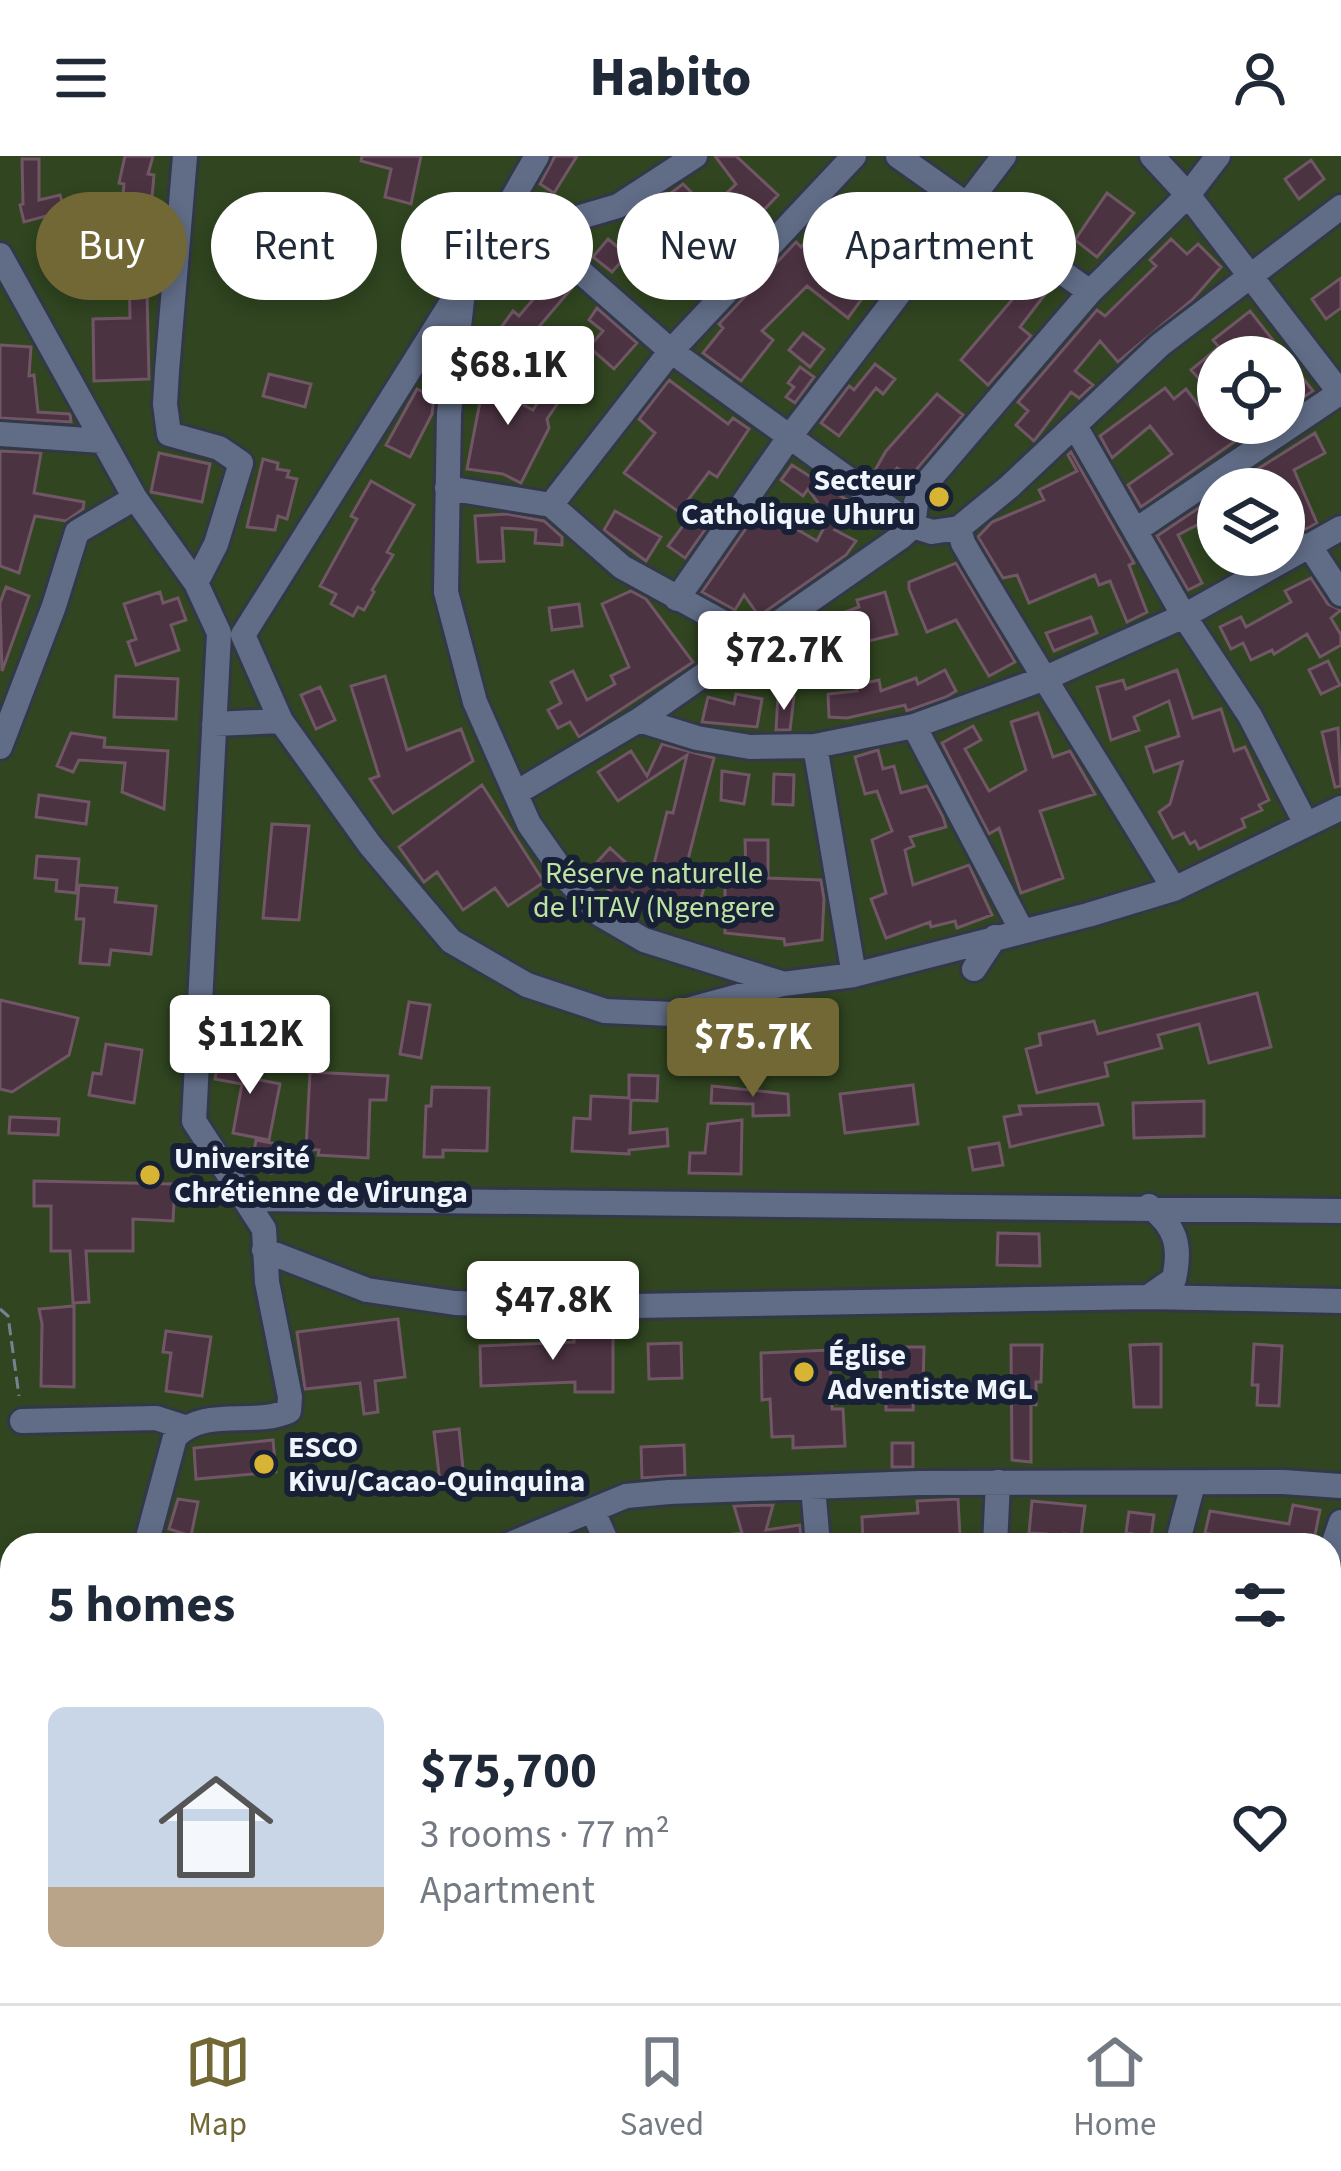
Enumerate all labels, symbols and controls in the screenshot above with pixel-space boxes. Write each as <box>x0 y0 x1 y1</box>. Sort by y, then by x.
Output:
text: Habito <box>590 40 751 117</box>
icon: menu <box>48 45 114 111</box>
icon: person <box>1227 45 1293 111</box>
chip: Buy <box>36 192 187 300</box>
chip: Rent <box>211 192 377 300</box>
chip: Filters <box>401 192 593 300</box>
chip: New <box>617 192 779 300</box>
chip: Apartment <box>803 192 1076 300</box>
pin: $68.1K <box>410 326 606 428</box>
map controls <box>1197 336 1305 576</box>
button: locate <box>1197 336 1305 444</box>
text: $68.1K <box>449 337 567 393</box>
place label: Secteur Catholique Uhuru <box>681 459 915 536</box>
button: layers <box>1197 468 1305 576</box>
marker: Secteur Catholique Uhuru <box>926 484 952 510</box>
pin: $72.7K <box>686 611 882 713</box>
text: $72.7K <box>725 622 843 678</box>
park label: Réserve naturelle de l'ITAV (Ngengere <box>533 852 775 929</box>
pin: $112K <box>166 995 334 1097</box>
pin: $75.7K <box>655 998 851 1100</box>
text: $112K <box>197 1006 303 1062</box>
text: $75.7K <box>694 1009 812 1065</box>
place label: Université Chrétienne de Virunga <box>174 1137 468 1214</box>
marker: Université Chrétienne de Virunga <box>137 1162 163 1188</box>
pin: $47.8K <box>455 1261 651 1363</box>
text: $47.8K <box>494 1272 612 1328</box>
place label: Église Adventiste MGL <box>827 1334 1033 1411</box>
marker: Église Adventiste MGL <box>791 1359 817 1385</box>
place label: ESCO Kivu/Cacao-Quinquina <box>288 1426 585 1503</box>
marker: ESCO Kivu/Cacao-Quinquina <box>251 1451 277 1477</box>
text: 5 homes <box>48 1569 235 1641</box>
icon: filters <box>1227 1572 1293 1638</box>
text: $75,700 <box>420 1735 597 1807</box>
icon: home <box>144 1755 288 1899</box>
icon: heart <box>1227 1794 1293 1860</box>
text: 3 rooms · 77 m² <box>420 1807 670 1863</box>
text: Apartment <box>420 1863 595 1919</box>
tab: Map <box>185 2029 251 2148</box>
tab: Saved <box>620 2029 704 2148</box>
tab: Home <box>1073 2029 1156 2148</box>

